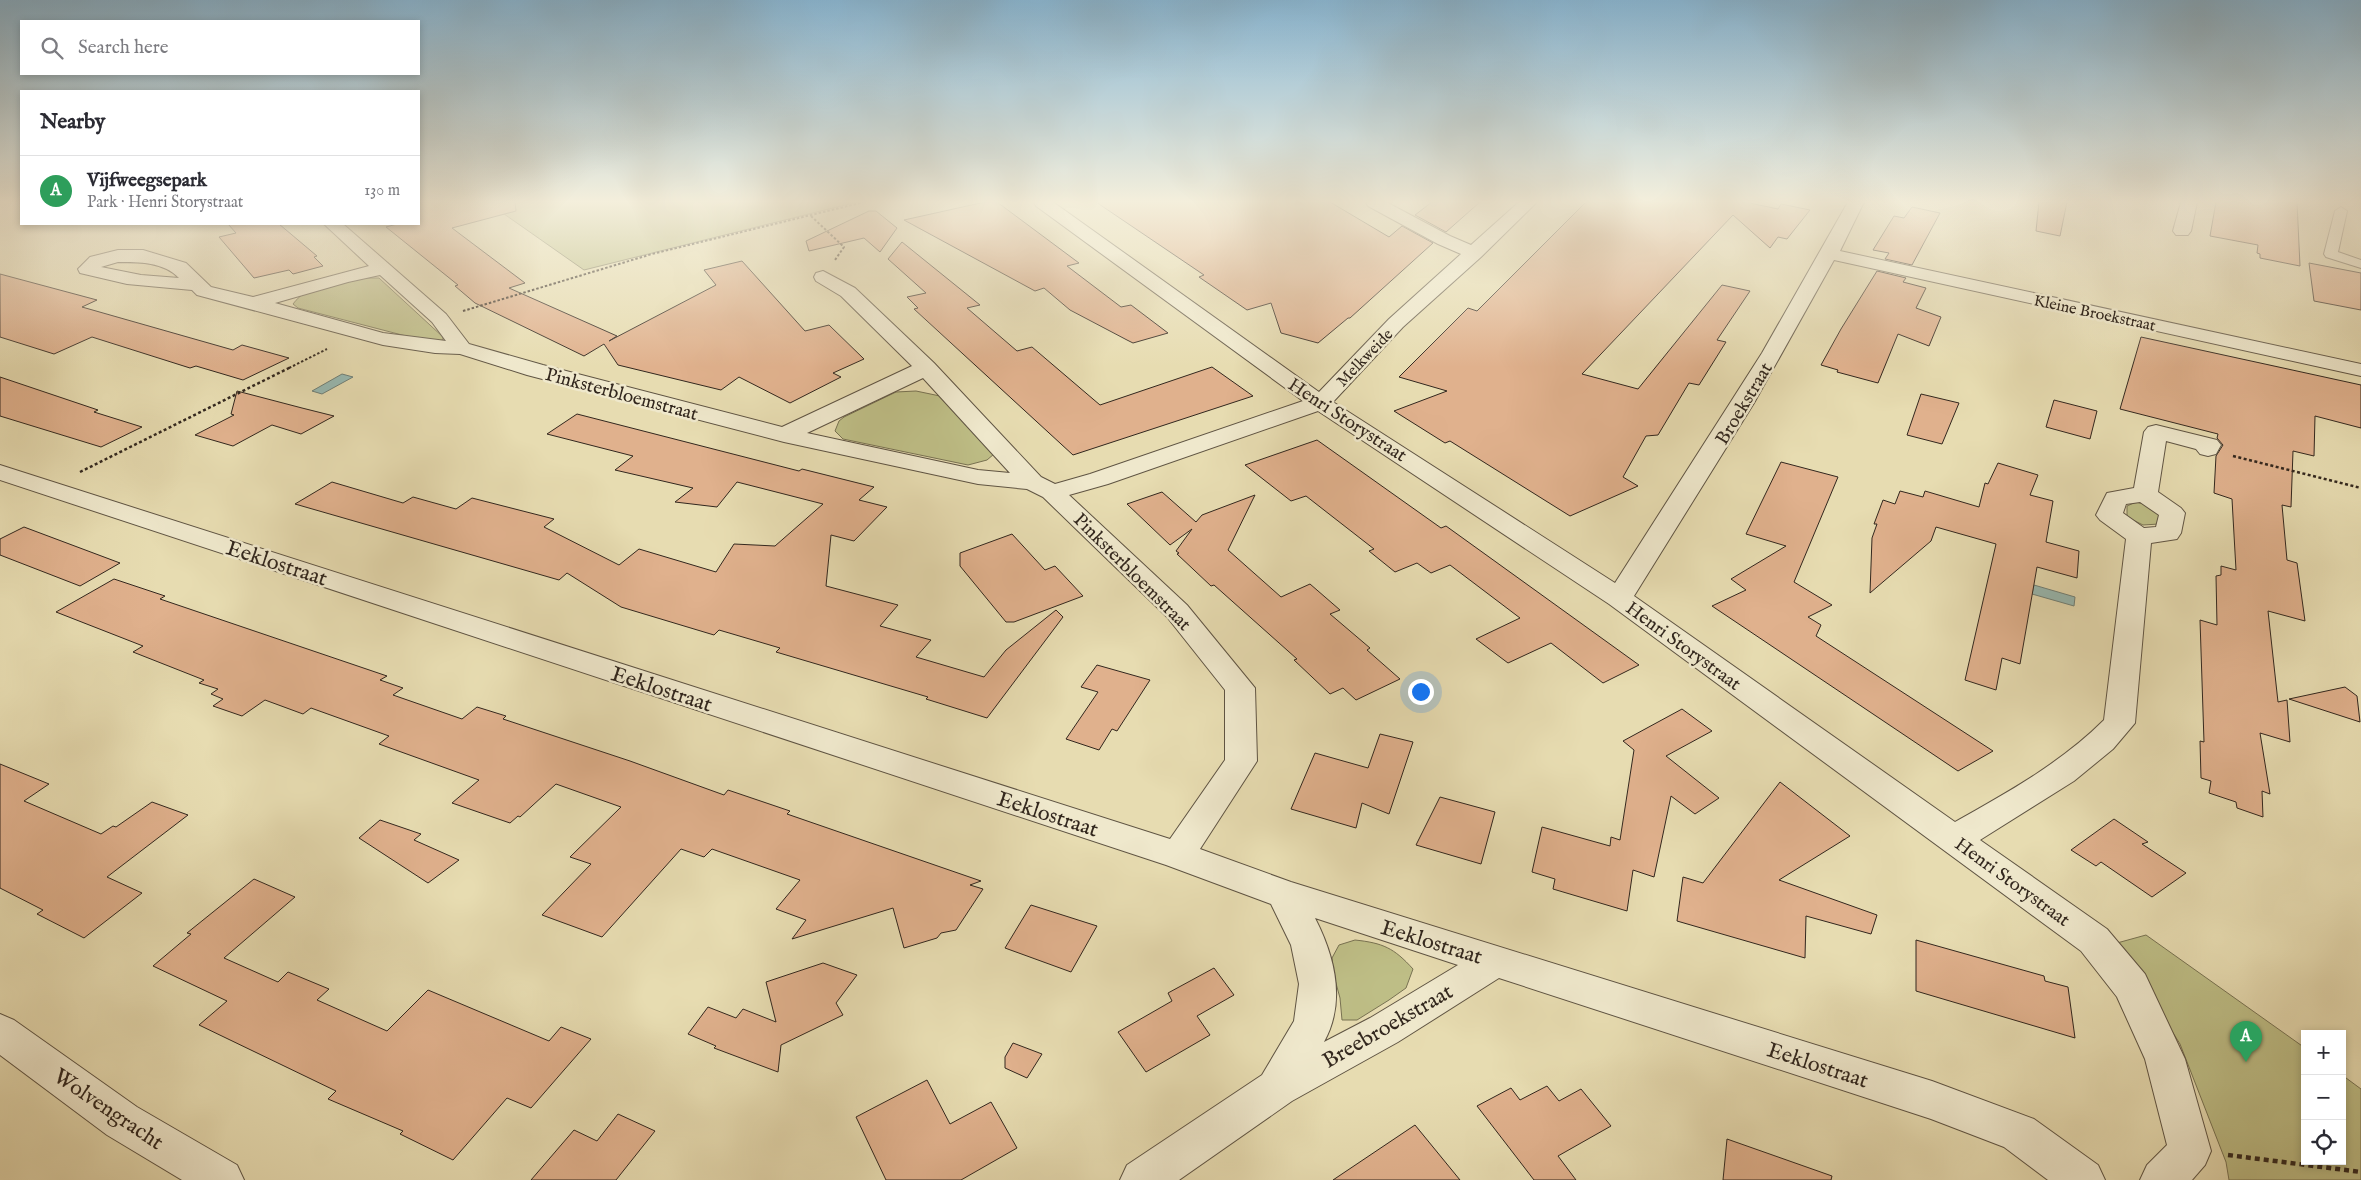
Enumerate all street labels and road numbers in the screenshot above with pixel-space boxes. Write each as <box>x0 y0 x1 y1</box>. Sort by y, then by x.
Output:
street label: Kleine Broekstraat <box>2032 291 2158 337</box>
street label: Melkweide <box>1333 325 1398 392</box>
street label: Broekstraat <box>1711 358 1779 450</box>
street label: Pinksterbloemstraat <box>542 363 701 427</box>
street label: Henri Storystraat <box>1283 373 1411 468</box>
street label: Pinksterbloemstraat <box>1068 508 1196 637</box>
street label: Eeklostraat <box>222 534 331 594</box>
street label: Henri Storystraat <box>1620 597 1746 697</box>
street label: Eeklostraat <box>607 660 716 720</box>
street label: Eeklostraat <box>993 785 1102 845</box>
street label: Henri Storystraat <box>1949 833 2075 933</box>
street label: Eeklostraat <box>1377 914 1486 972</box>
street label: Breebroekstraat <box>1318 978 1459 1075</box>
street label: Eeklostraat <box>1763 1036 1872 1096</box>
street label: Wolvengracht <box>47 1063 169 1157</box>

